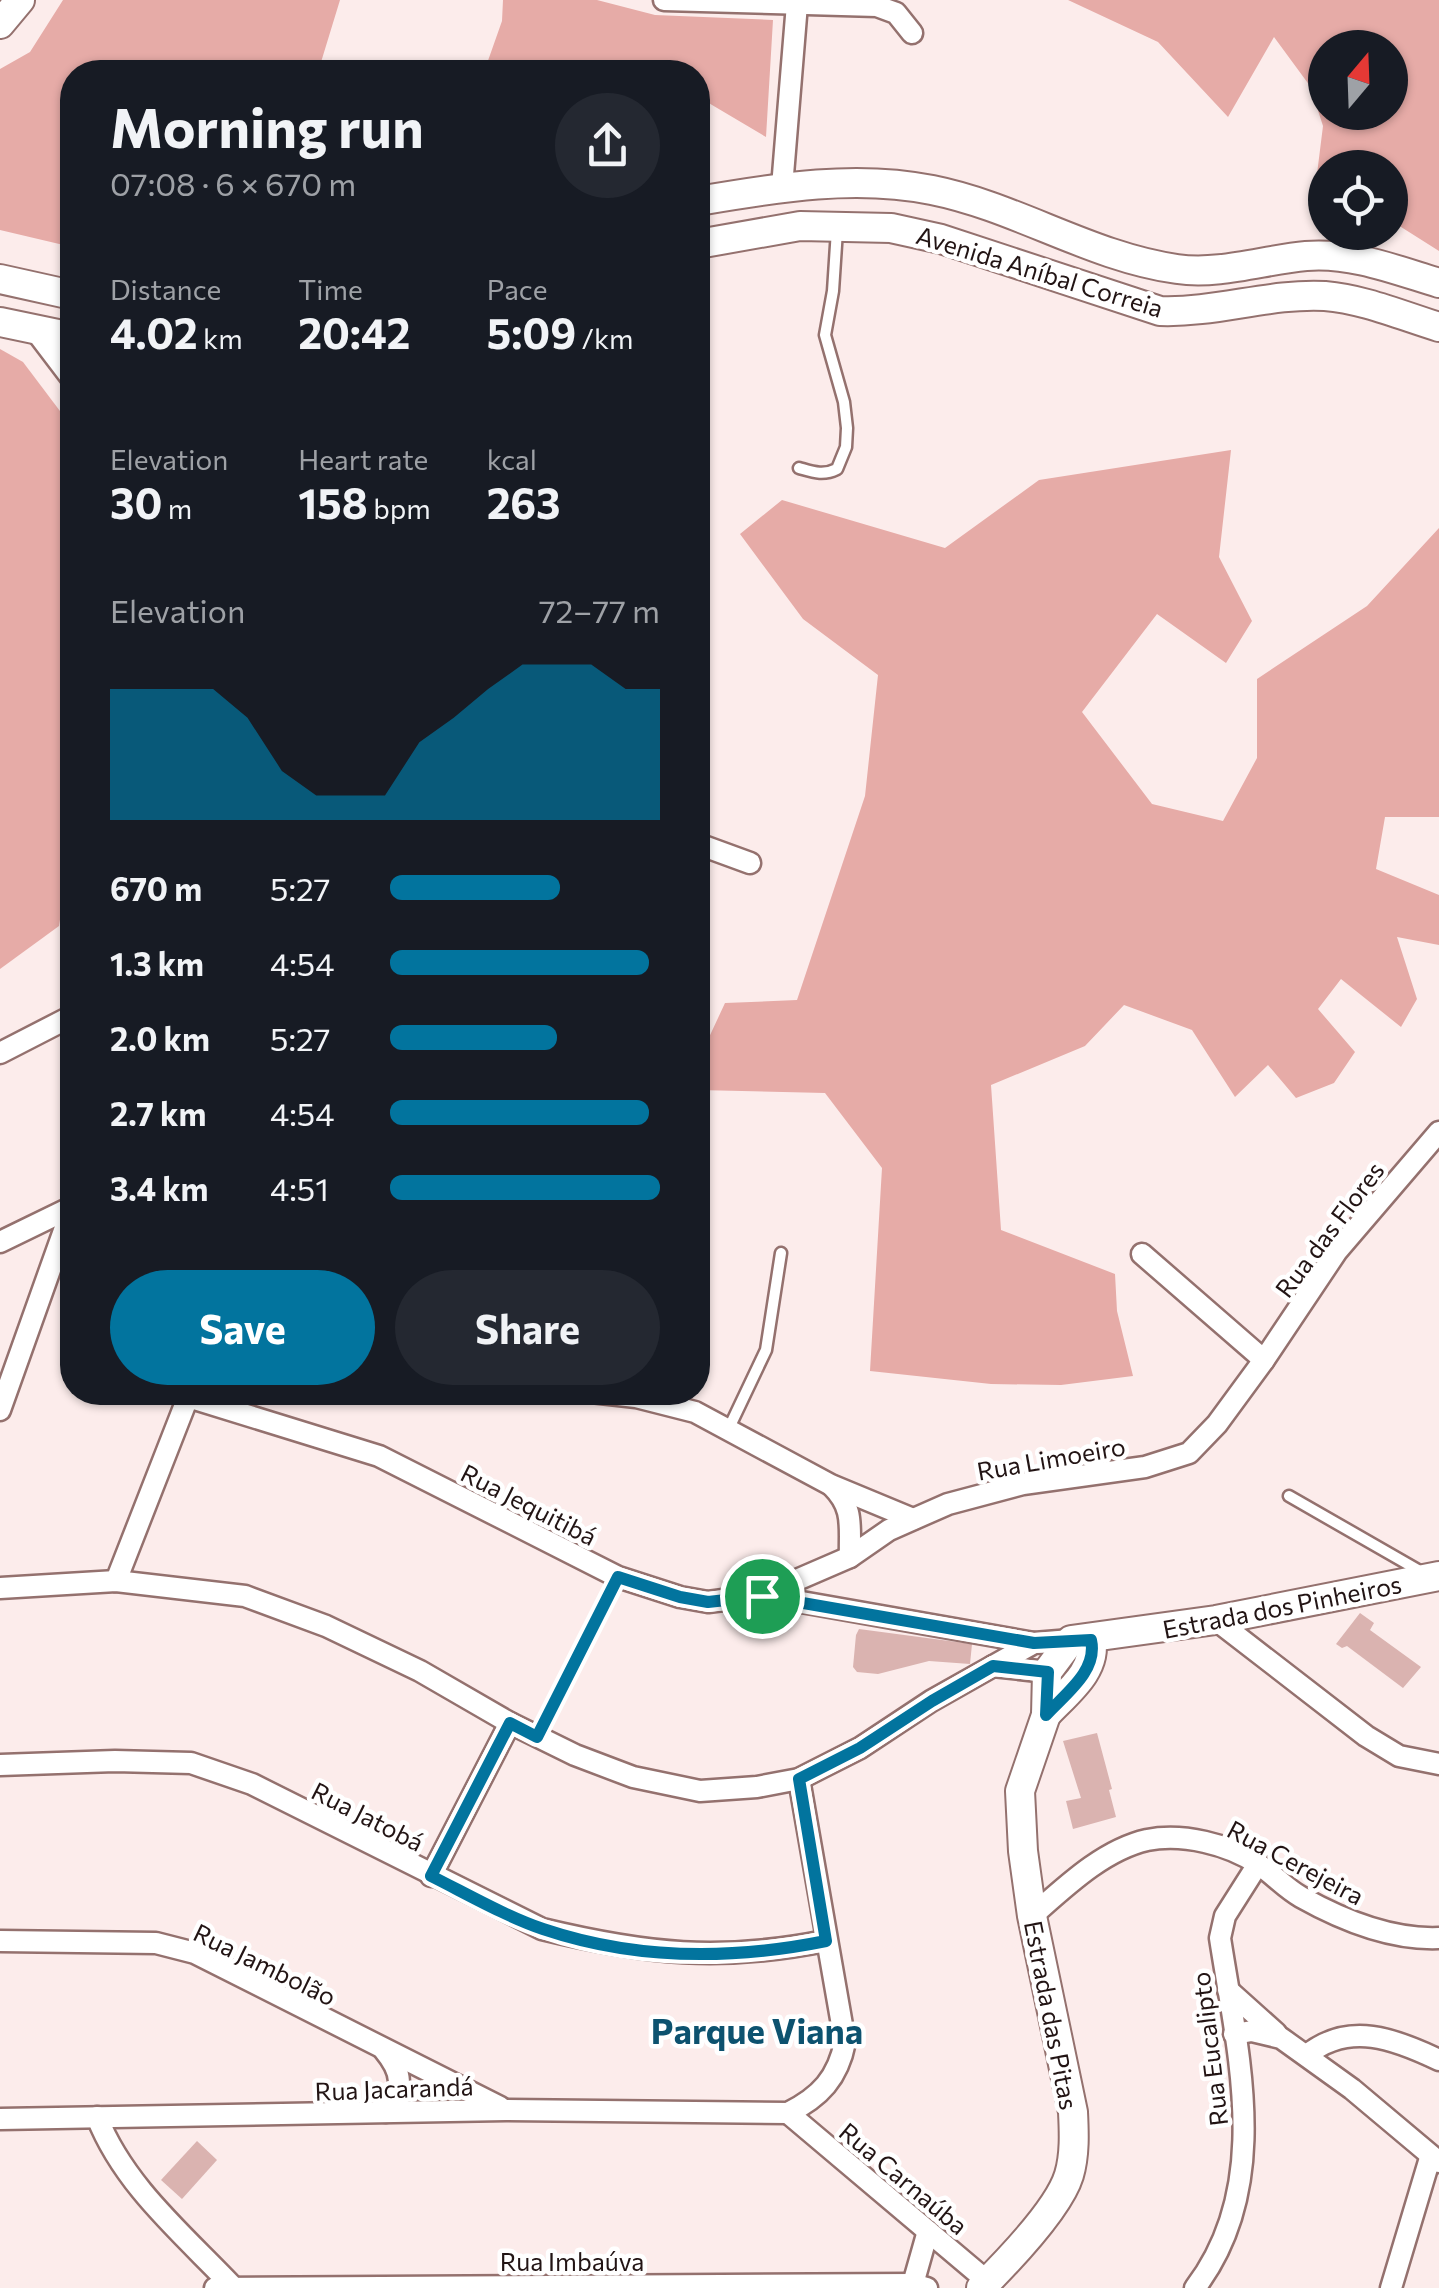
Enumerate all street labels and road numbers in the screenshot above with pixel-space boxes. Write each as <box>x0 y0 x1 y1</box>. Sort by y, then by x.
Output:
street label: Avenida Aníbal Correia <box>913 219 1167 323</box>
street label: Rua das Flores <box>1268 1155 1390 1303</box>
street label: Rua Limoeiro <box>975 1430 1127 1486</box>
street label: Rua Jequitibá <box>456 1457 602 1551</box>
street label: Estrada dos Pinheiros <box>1160 1568 1404 1644</box>
street label: Rua Jatobá <box>307 1775 429 1857</box>
street label: Rua Cerejeira <box>1223 1813 1369 1911</box>
street label: Rua Jambolão <box>189 1917 341 2011</box>
street label: Estrada das Pitas <box>1019 1918 1085 2112</box>
street label: Rua Eucalipto <box>1185 1970 1233 2128</box>
street label: Rua Jacarandá <box>314 2070 474 2106</box>
street label: Rua Carnaúba <box>834 2116 974 2240</box>
street label: Rua Imbaúva <box>500 2246 644 2276</box>

